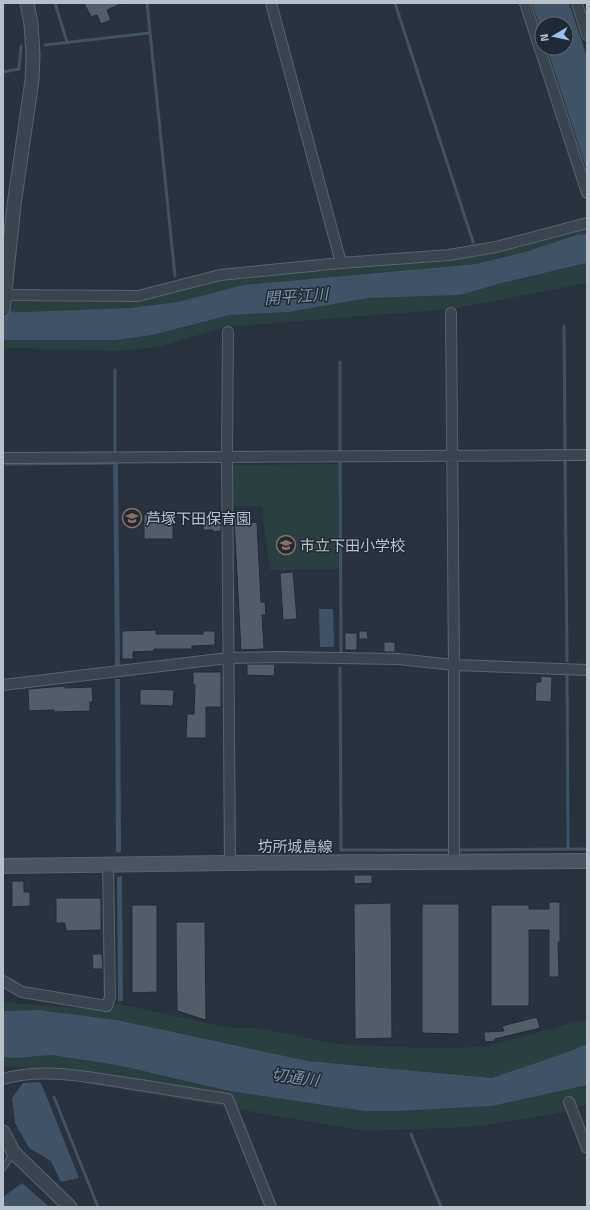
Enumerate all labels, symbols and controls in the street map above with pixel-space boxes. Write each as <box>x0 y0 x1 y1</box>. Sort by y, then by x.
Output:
north arrow <box>534 16 574 56</box>
text: N <box>536 33 553 43</box>
water label: 開平江川 <box>263 282 331 310</box>
school or university icon: 芦塚下田保育園 <box>121 507 143 529</box>
place label: 芦塚下田保育園 <box>146 507 251 530</box>
school or university icon: 市立下田小学校 <box>275 534 297 556</box>
place label: 市立下田小学校 <box>300 534 405 557</box>
street label: 坊所城島線 <box>257 835 333 858</box>
water label: 切通川 <box>270 1062 322 1093</box>

